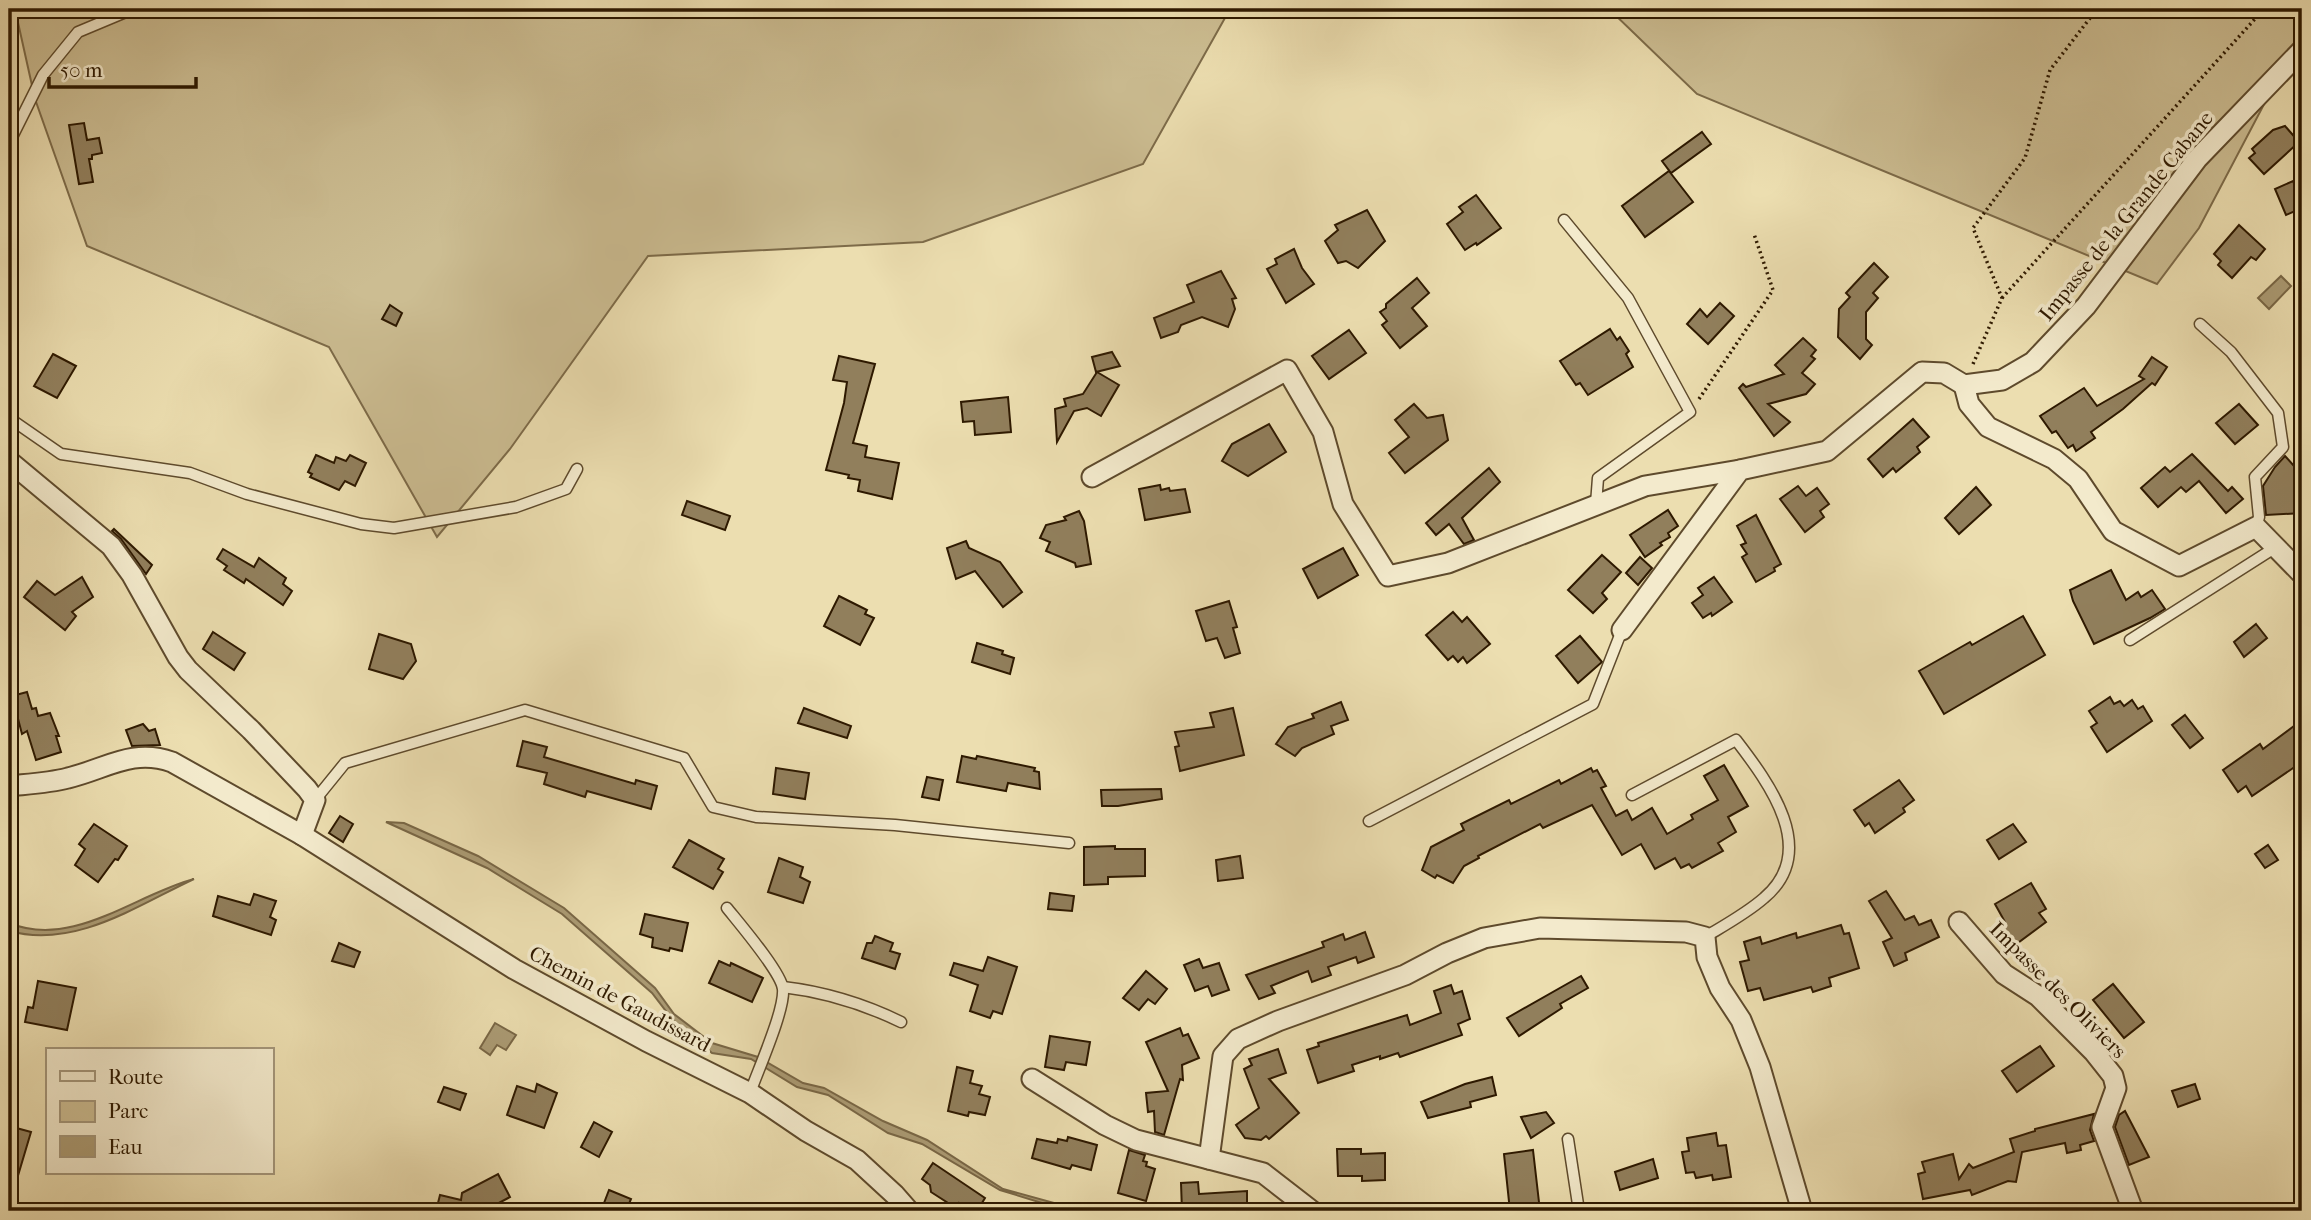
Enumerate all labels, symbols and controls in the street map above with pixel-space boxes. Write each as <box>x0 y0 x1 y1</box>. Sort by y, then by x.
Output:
scale bar <box>49 46 196 90</box>
text: 50 m <box>60 58 103 82</box>
street label: Impasse de la Grande Cabane <box>2034 106 2218 326</box>
street label: Impasse des Oliviers <box>1985 917 2131 1063</box>
street label: Chemin de Gaudissard <box>525 941 715 1057</box>
legend <box>46 1048 273 1174</box>
text: Route <box>108 1065 163 1089</box>
text: Parc <box>108 1099 148 1123</box>
text: Eau <box>108 1135 142 1159</box>

